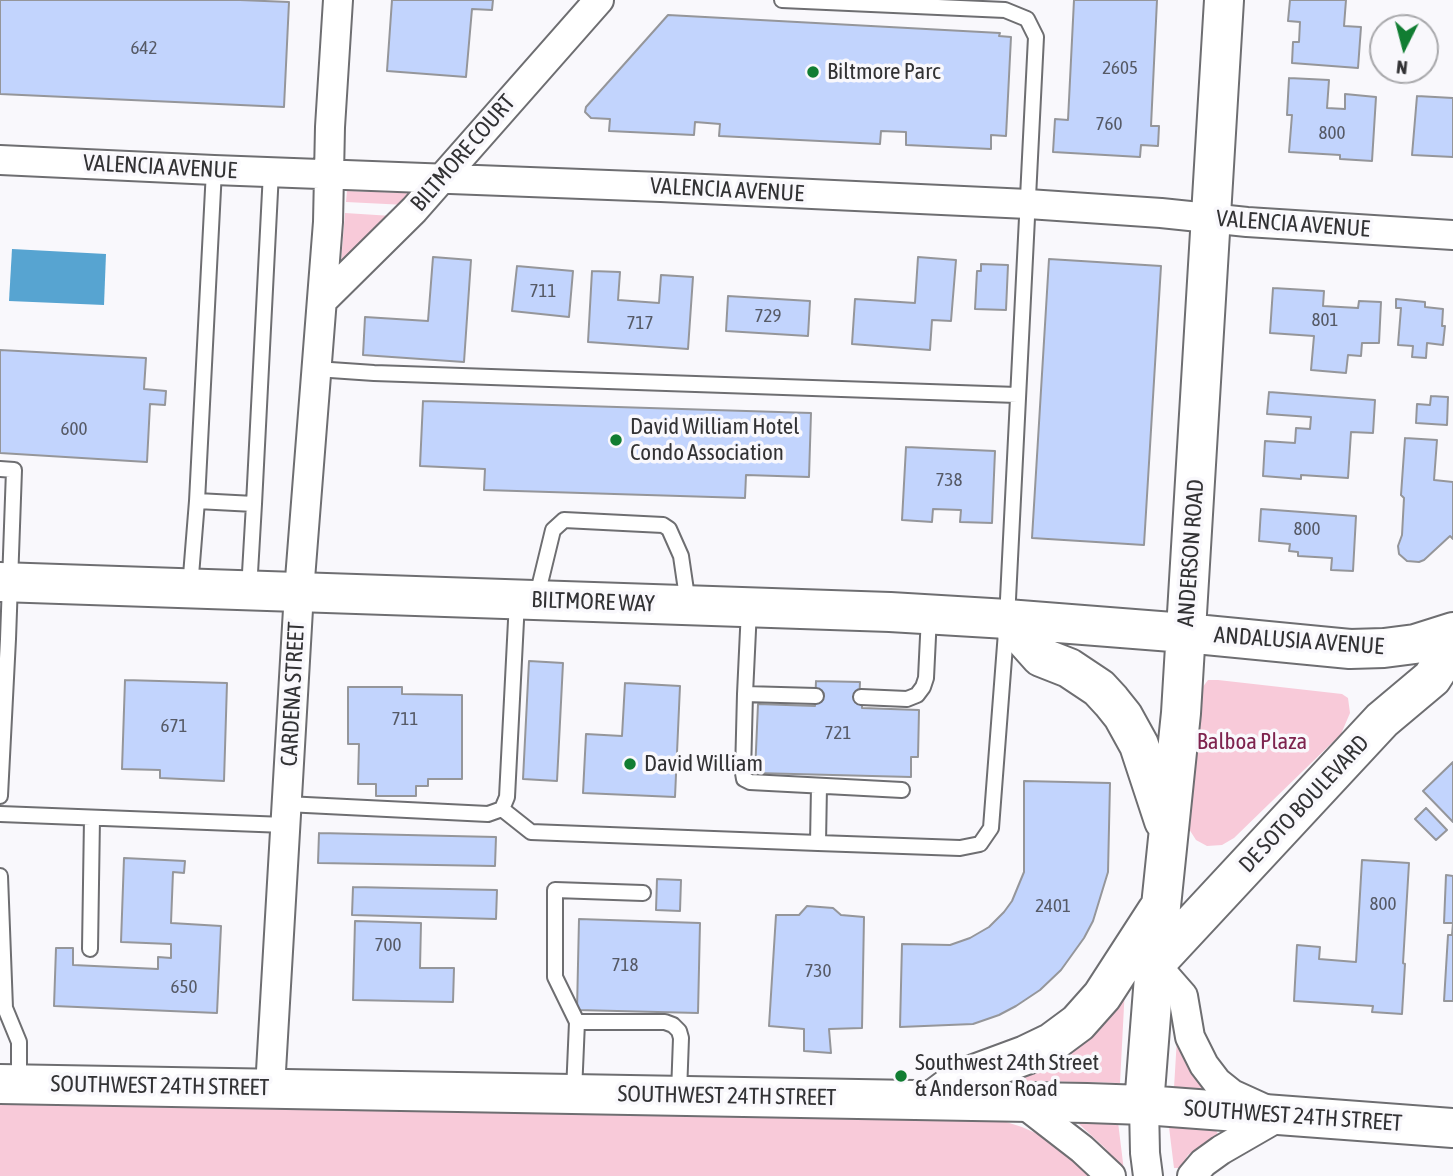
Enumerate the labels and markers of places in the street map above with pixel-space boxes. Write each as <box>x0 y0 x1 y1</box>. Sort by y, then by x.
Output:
place label: Biltmore Parc <box>827 58 940 86</box>
marker: Biltmore Parc <box>805 64 821 80</box>
place label: David William Hotel Condo Association <box>630 413 799 467</box>
marker: David William Hotel Condo Association <box>608 432 624 448</box>
place label: David William <box>644 750 763 778</box>
marker: David William <box>622 756 638 772</box>
place label: Southwest 24th Street & Anderson Road <box>915 1049 1099 1103</box>
marker: Southwest 24th Street & Anderson Road <box>893 1068 909 1084</box>

